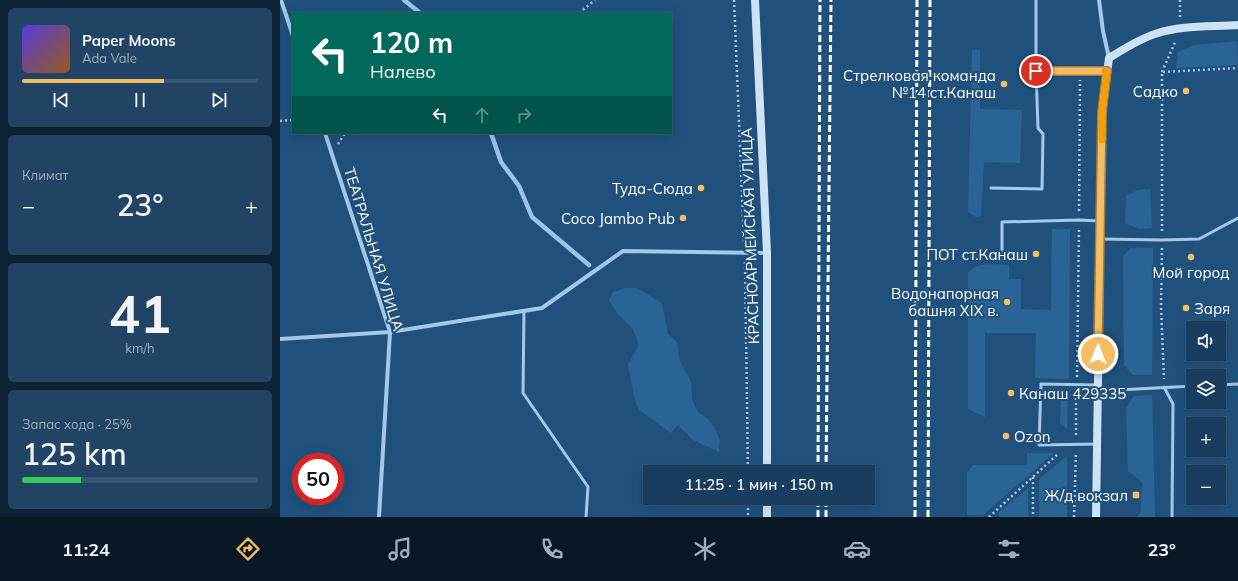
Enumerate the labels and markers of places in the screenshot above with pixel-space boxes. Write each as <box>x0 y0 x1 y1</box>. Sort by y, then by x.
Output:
pin <box>1019 54 1053 88</box>
place label: Стрелковая команда №14 ст.Канаш <box>843 66 996 102</box>
marker: Стрелковая команда №14 ст.Канаш <box>999 79 1009 89</box>
place label: Садко <box>1133 82 1178 101</box>
marker: Садко <box>1181 86 1191 96</box>
place label: Туда-Сюда <box>612 179 693 198</box>
marker: Туда-Сюда <box>696 183 706 193</box>
place label: Coco Jambo Pub <box>561 209 675 228</box>
marker: Coco Jambo Pub <box>678 213 688 223</box>
place label: ПОТ ст.Канаш <box>926 245 1028 264</box>
marker: ПОТ ст.Канаш <box>1031 249 1041 259</box>
marker: Мой город <box>1186 252 1196 262</box>
place label: Мой город <box>1153 263 1229 282</box>
place label: Водонапорная башня XIX в. <box>891 284 999 320</box>
marker: Водонапорная башня XIX в. <box>1002 297 1012 307</box>
place label: Заря <box>1194 299 1230 318</box>
marker: Заря <box>1181 303 1191 313</box>
place label: Канаш 429335 <box>1019 384 1126 403</box>
marker: Канаш 429335 <box>1006 388 1016 398</box>
place label: Ozon <box>1014 427 1051 446</box>
marker: Ozon <box>1001 431 1011 441</box>
place label: Ж/д вокзал <box>1044 486 1128 505</box>
marker: Ж/д вокзал <box>1131 490 1141 500</box>

